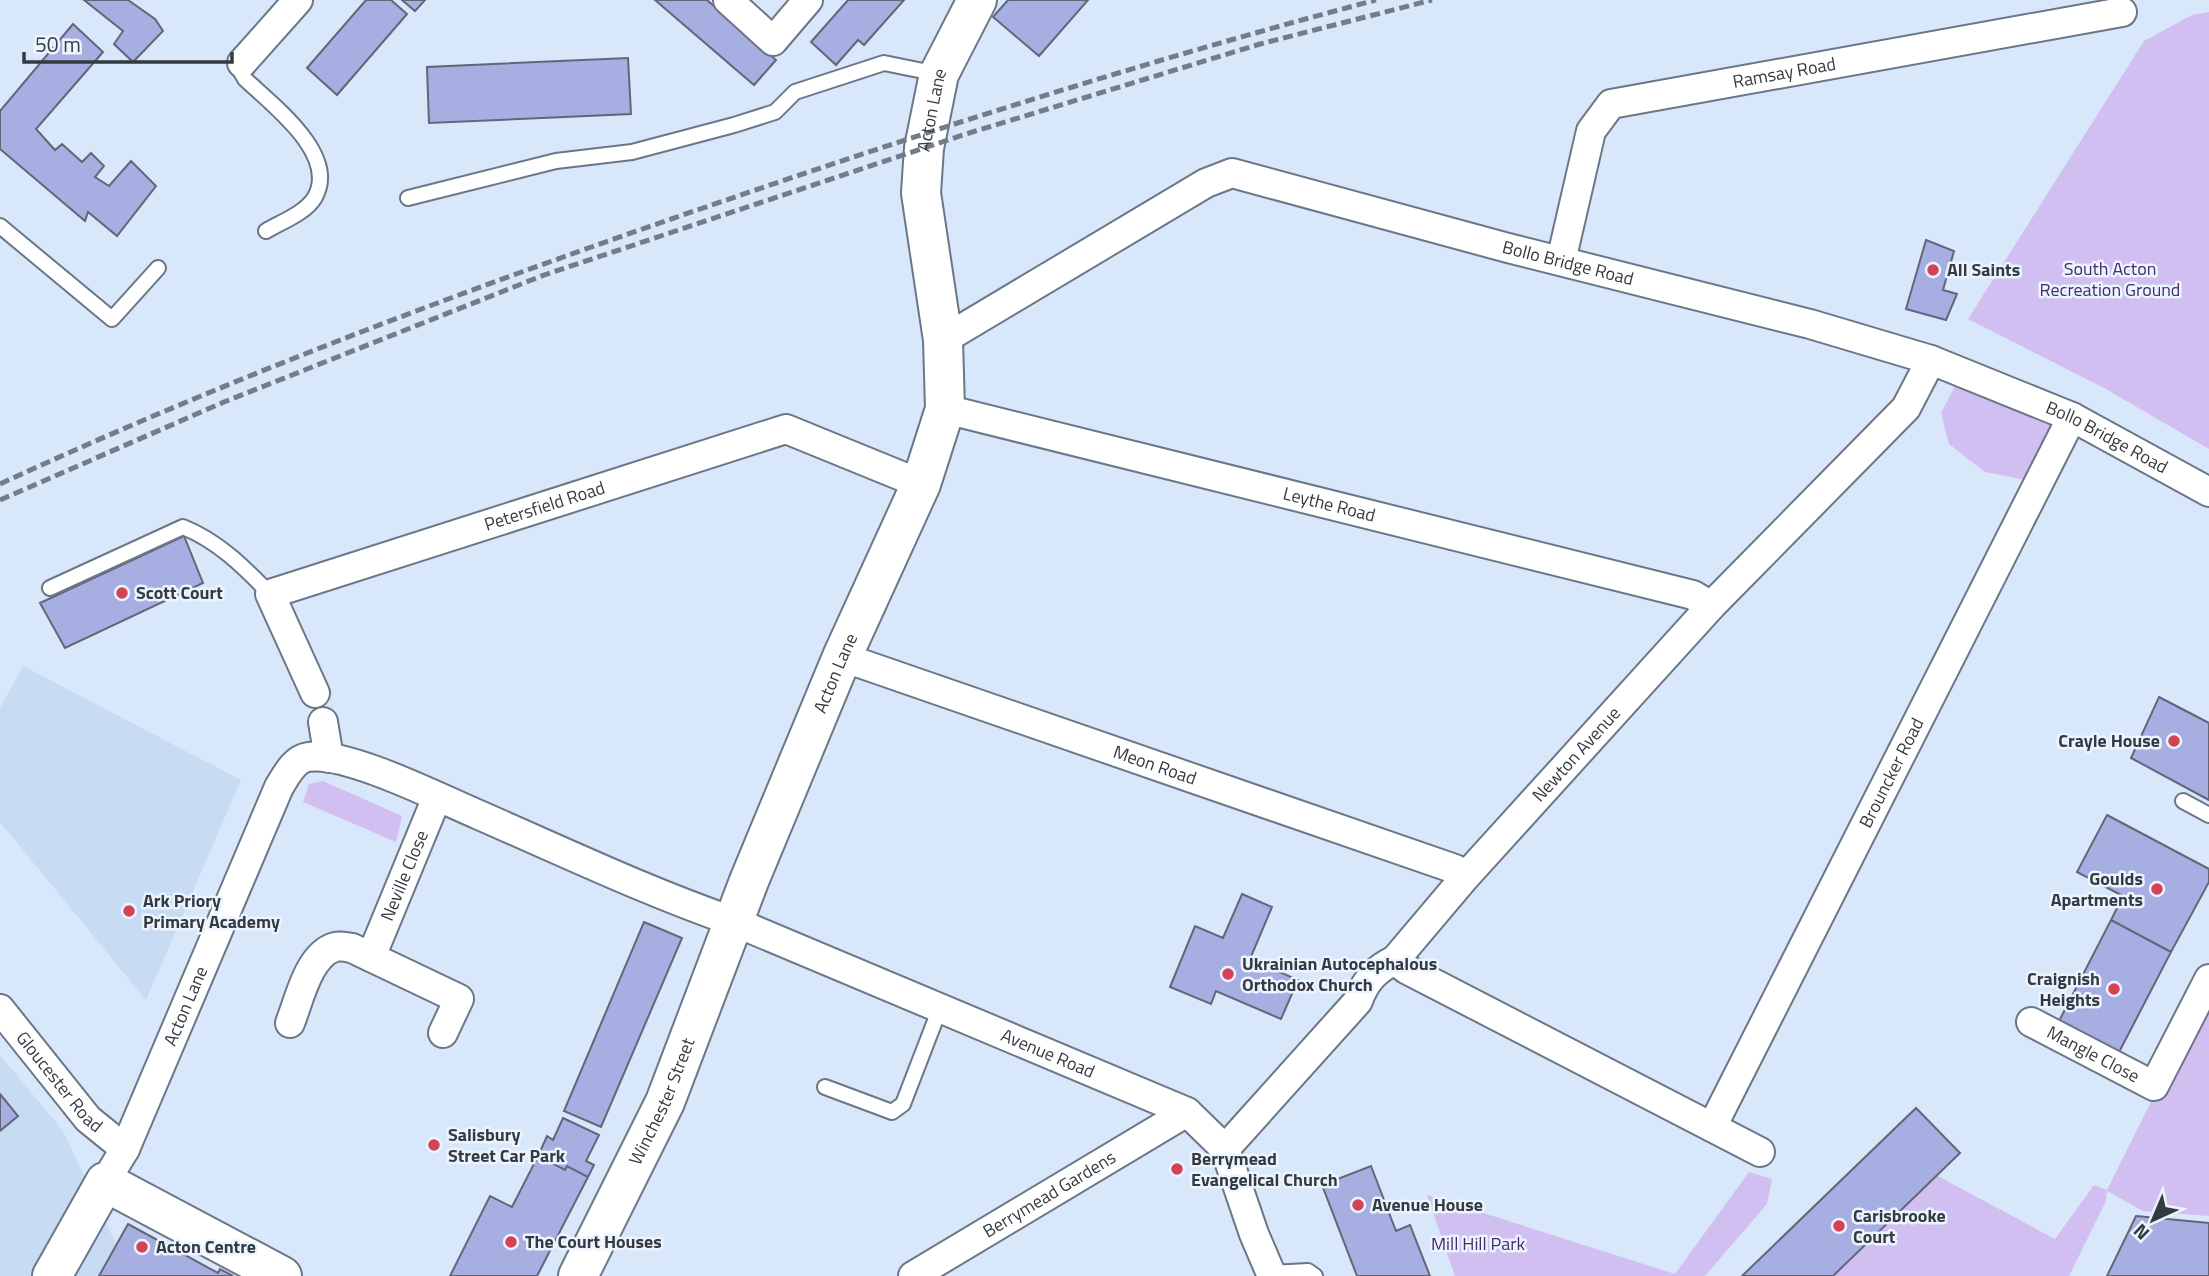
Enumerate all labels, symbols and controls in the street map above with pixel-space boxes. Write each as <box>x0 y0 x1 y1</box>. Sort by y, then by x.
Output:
scale bar <box>24 21 233 65</box>
text: 50 m <box>35 28 81 60</box>
street label: Ramsay Road <box>1730 50 1838 95</box>
street label: Acton Lane <box>910 63 953 154</box>
street label: Bollo Bridge Road <box>1500 233 1637 292</box>
park label: South Acton Recreation Ground <box>2040 255 2180 303</box>
place label: All Saints <box>1947 256 2020 283</box>
marker: All Saints <box>1925 262 1941 278</box>
street label: Bollo Bridge Road <box>2042 394 2173 480</box>
street label: Petersfield Road <box>481 474 608 538</box>
street label: Leythe Road <box>1280 480 1378 529</box>
place label: Scott Court <box>136 579 223 606</box>
marker: Scott Court <box>114 585 130 601</box>
street label: Acton Lane <box>806 629 864 717</box>
street label: Newton Avenue <box>1525 700 1626 808</box>
street label: Brouncker Road <box>1852 713 1930 833</box>
place label: Crayle House <box>2058 727 2160 754</box>
marker: Crayle House <box>2166 733 2182 749</box>
street label: Meon Road <box>1110 738 1200 792</box>
street label: Neville Close <box>373 826 435 925</box>
place label: Goulds Apartments <box>2051 865 2143 913</box>
marker: Goulds Apartments <box>2149 881 2165 897</box>
place label: Ark Priory Primary Academy <box>143 887 280 935</box>
marker: Ark Priory Primary Academy <box>121 903 137 919</box>
place label: Ukrainian Autocephalous Orthodox Church <box>1242 950 1437 998</box>
street label: Acton Lane <box>156 962 214 1050</box>
place label: Craignish Heights <box>2027 965 2100 1013</box>
marker: Ukrainian Autocephalous Orthodox Church <box>1220 966 1236 982</box>
marker: Craignish Heights <box>2106 981 2122 997</box>
street label: Mangle Close <box>2042 1019 2144 1089</box>
street label: Avenue Road <box>997 1021 1099 1085</box>
street label: Gloucester Road <box>10 1025 109 1139</box>
street label: Winchester Street <box>622 1033 701 1169</box>
place label: Salisbury Street Car Park <box>448 1121 566 1169</box>
marker: Salisbury Street Car Park <box>426 1137 442 1153</box>
street label: Berrymead Gardens <box>978 1144 1121 1244</box>
place label: Berrymead Evangelical Church <box>1191 1145 1338 1193</box>
marker: Berrymead Evangelical Church <box>1169 1161 1185 1177</box>
north arrow <box>2118 1185 2188 1255</box>
place label: Avenue House <box>1372 1191 1483 1218</box>
marker: Avenue House <box>1350 1197 1366 1213</box>
place label: Carisbrooke Court <box>1853 1202 1946 1250</box>
marker: Carisbrooke Court <box>1831 1218 1847 1234</box>
text: N <box>2126 1218 2156 1248</box>
place label: The Court Houses <box>525 1228 662 1255</box>
park label: Mill Hill Park <box>1431 1230 1525 1257</box>
place label: Acton Centre <box>156 1233 256 1260</box>
marker: The Court Houses <box>503 1234 519 1250</box>
marker: Acton Centre <box>134 1239 150 1255</box>

